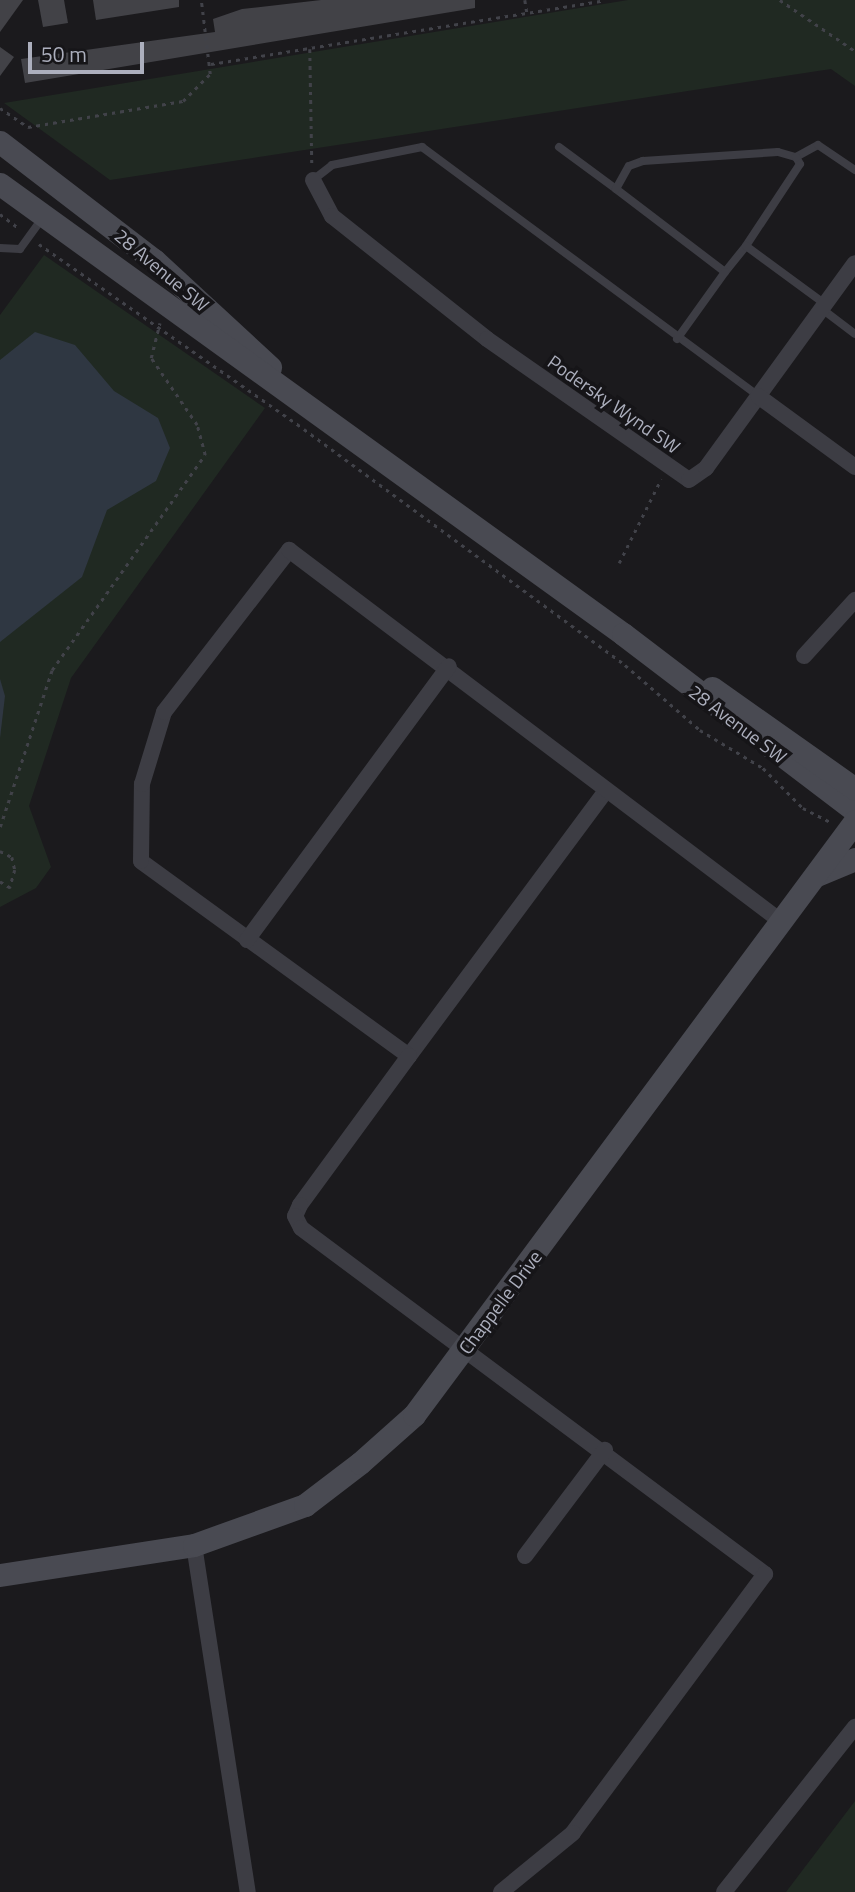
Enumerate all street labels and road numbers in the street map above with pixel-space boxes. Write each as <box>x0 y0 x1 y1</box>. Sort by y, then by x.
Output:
street label: 28 Avenue SW <box>110 224 214 316</box>
street label: Podersky Wynd SW <box>543 350 685 458</box>
street label: 28 Avenue SW <box>685 680 791 768</box>
street label: Chappelle Drive <box>454 1246 546 1358</box>

